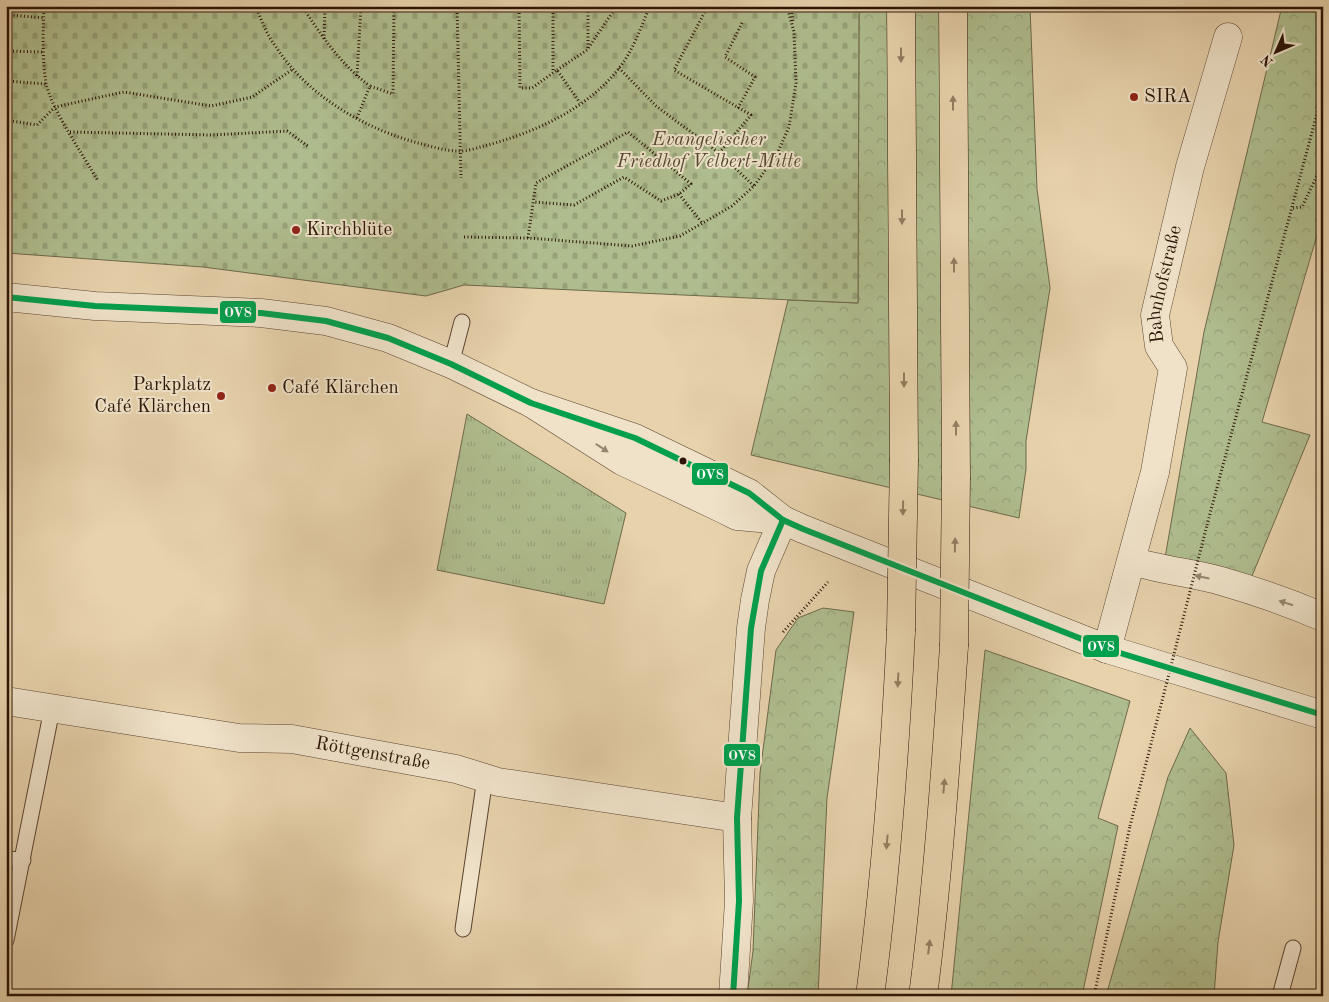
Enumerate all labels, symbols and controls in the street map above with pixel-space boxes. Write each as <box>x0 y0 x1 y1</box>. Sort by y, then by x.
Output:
north arrow <box>1252 28 1302 78</box>
one-way arrow <box>897 47 905 63</box>
text: N <box>1259 52 1276 69</box>
place label: SIRA <box>1144 88 1192 107</box>
marker: SIRA <box>1128 91 1140 103</box>
one-way arrow <box>949 95 957 111</box>
park label: Evangelischer Friedhof Velbert-Mitte <box>616 131 801 172</box>
one-way arrow <box>899 210 907 226</box>
place label: Kirchblüte <box>306 221 392 240</box>
marker: Kirchblüte <box>290 224 302 236</box>
street label: Bahnhofstraße <box>1145 224 1185 344</box>
one-way arrow <box>950 257 958 273</box>
line badge: OV8 <box>219 300 257 324</box>
text: OV8 <box>224 306 252 320</box>
one-way arrow <box>900 372 908 388</box>
place label: Parkplatz Café Klärchen <box>94 376 211 417</box>
place label: Café Klärchen <box>282 379 399 398</box>
marker: Café Klärchen <box>266 382 278 394</box>
marker: Parkplatz Café Klärchen <box>215 390 227 402</box>
one-way arrow <box>951 420 959 436</box>
one-way arrow <box>595 443 609 453</box>
unlabelled marker <box>678 456 688 466</box>
line badge: OV8 <box>691 462 729 486</box>
text: OV8 <box>696 468 724 482</box>
one-way arrow <box>899 500 907 516</box>
one-way arrow <box>951 537 959 553</box>
one-way arrow <box>1194 573 1209 581</box>
one-way arrow <box>1278 598 1293 606</box>
line badge: OV8 <box>1082 634 1120 658</box>
text: OV8 <box>1087 640 1115 654</box>
one-way arrow <box>894 672 902 688</box>
street label: Röttgenstraße <box>314 734 432 774</box>
line badge: OV8 <box>723 743 761 767</box>
text: OV8 <box>728 749 756 763</box>
one-way arrow <box>940 777 948 793</box>
one-way arrow <box>883 834 891 850</box>
one-way arrow <box>925 939 933 955</box>

